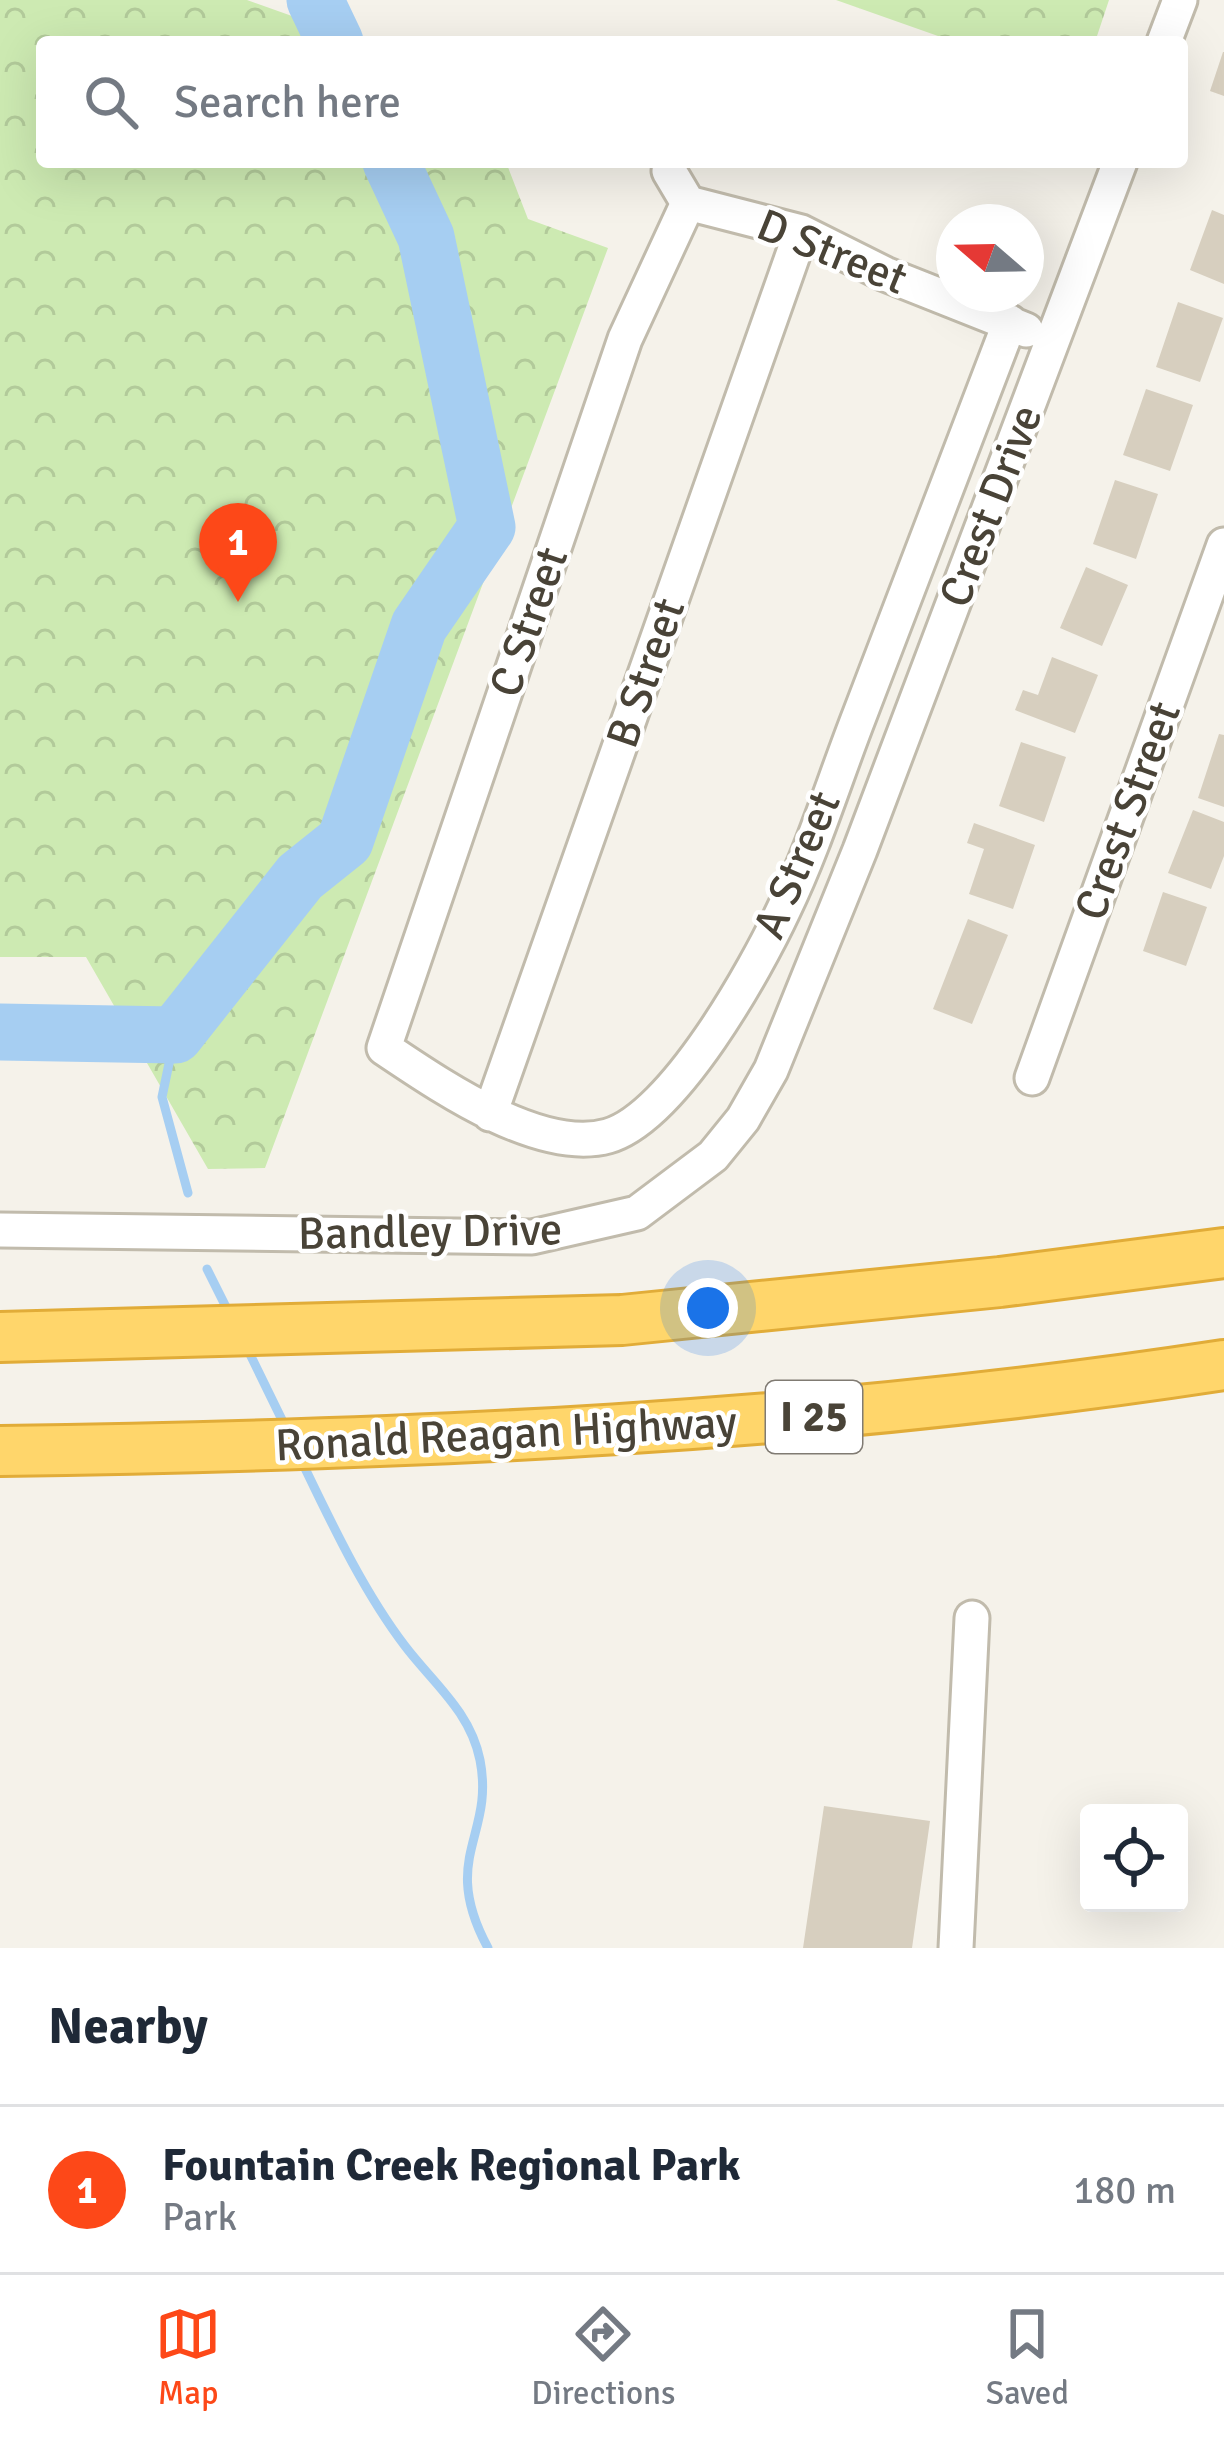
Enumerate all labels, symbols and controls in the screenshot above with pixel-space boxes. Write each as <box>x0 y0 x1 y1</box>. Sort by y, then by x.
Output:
search box <box>36 36 1188 168</box>
icon: search <box>78 69 144 135</box>
text: Search here <box>174 75 401 130</box>
street label: D Street <box>749 197 915 307</box>
north arrow <box>936 204 1044 312</box>
street label: Crest Drive <box>927 397 1055 615</box>
pin: 1 <box>199 503 277 602</box>
street label: C Street <box>478 540 580 704</box>
street label: B Street <box>595 591 697 755</box>
street label: Crest Street <box>1063 694 1193 928</box>
street label: A Street <box>741 783 853 947</box>
street label: Bandley Drive <box>297 1202 563 1262</box>
your location <box>678 1278 738 1338</box>
road number: I 25 <box>766 1381 862 1453</box>
street label: Ronald Reagan Highway <box>274 1394 738 1474</box>
map controls <box>1080 1804 1188 1912</box>
button: locate <box>1080 1804 1188 1912</box>
text: Nearby <box>48 1995 208 2058</box>
text: Fountain Creek Regional Park <box>162 2138 740 2193</box>
text: 1 <box>76 2166 98 2214</box>
text: 180 m <box>1073 2166 1176 2214</box>
text: Park <box>162 2193 237 2241</box>
tab: Map <box>155 2301 221 2414</box>
tab: Directions <box>531 2301 676 2414</box>
tab: Saved <box>986 2301 1069 2414</box>

